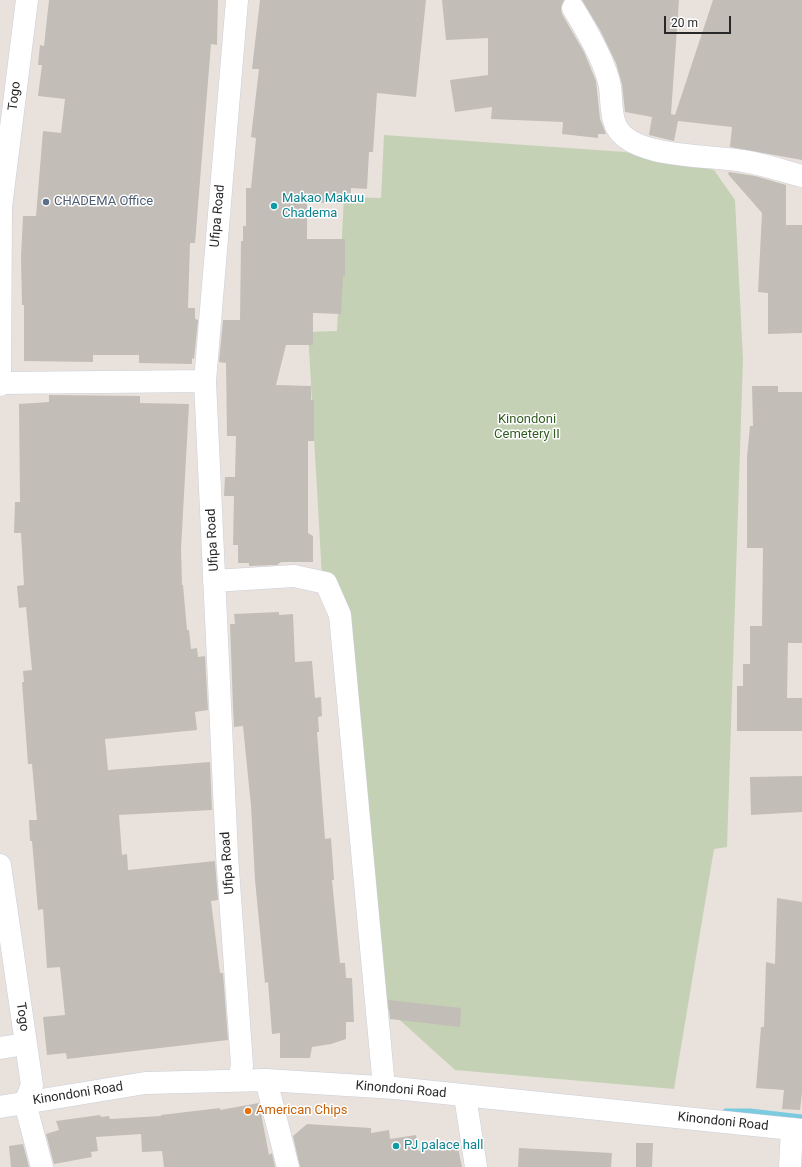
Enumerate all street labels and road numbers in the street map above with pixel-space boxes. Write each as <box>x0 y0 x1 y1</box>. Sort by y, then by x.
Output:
street label: Togo <box>5 81 25 111</box>
street label: Ufipa Road <box>207 184 229 248</box>
street label: Ufipa Road <box>204 508 222 572</box>
street label: Ufipa Road <box>218 831 238 895</box>
street label: Togo <box>12 1001 32 1033</box>
street label: Kinondoni Road <box>355 1078 447 1102</box>
street label: Kinondoni Road <box>32 1079 124 1109</box>
street label: Kinondoni Road <box>677 1109 769 1135</box>

